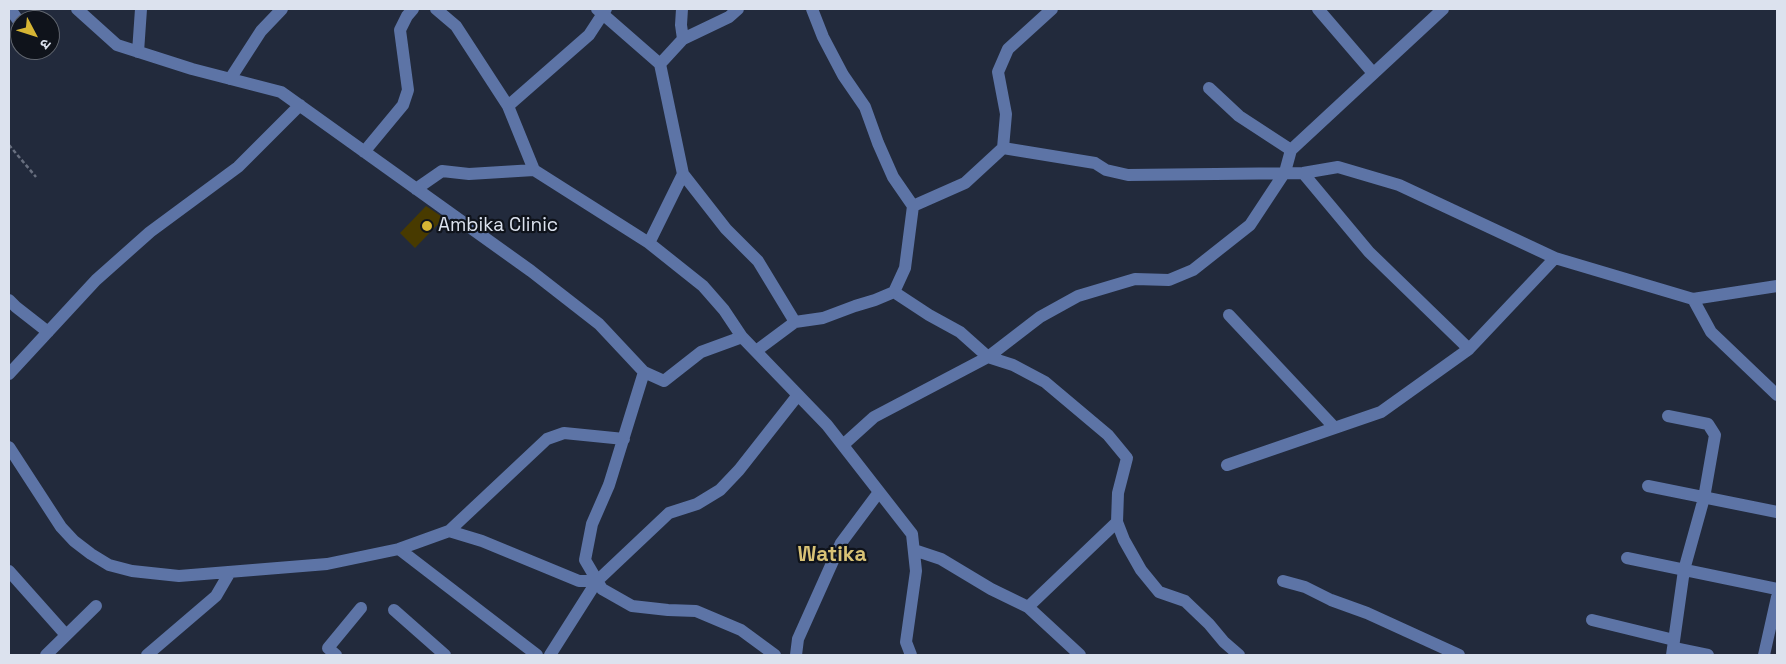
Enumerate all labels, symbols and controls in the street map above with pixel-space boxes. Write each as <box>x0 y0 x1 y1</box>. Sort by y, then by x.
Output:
north arrow <box>10 10 60 60</box>
text: उ <box>36 35 55 53</box>
place label: Ambika Clinic <box>438 215 558 237</box>
marker: Ambika Clinic <box>420 219 434 233</box>
district label: Watika <box>797 542 867 568</box>

